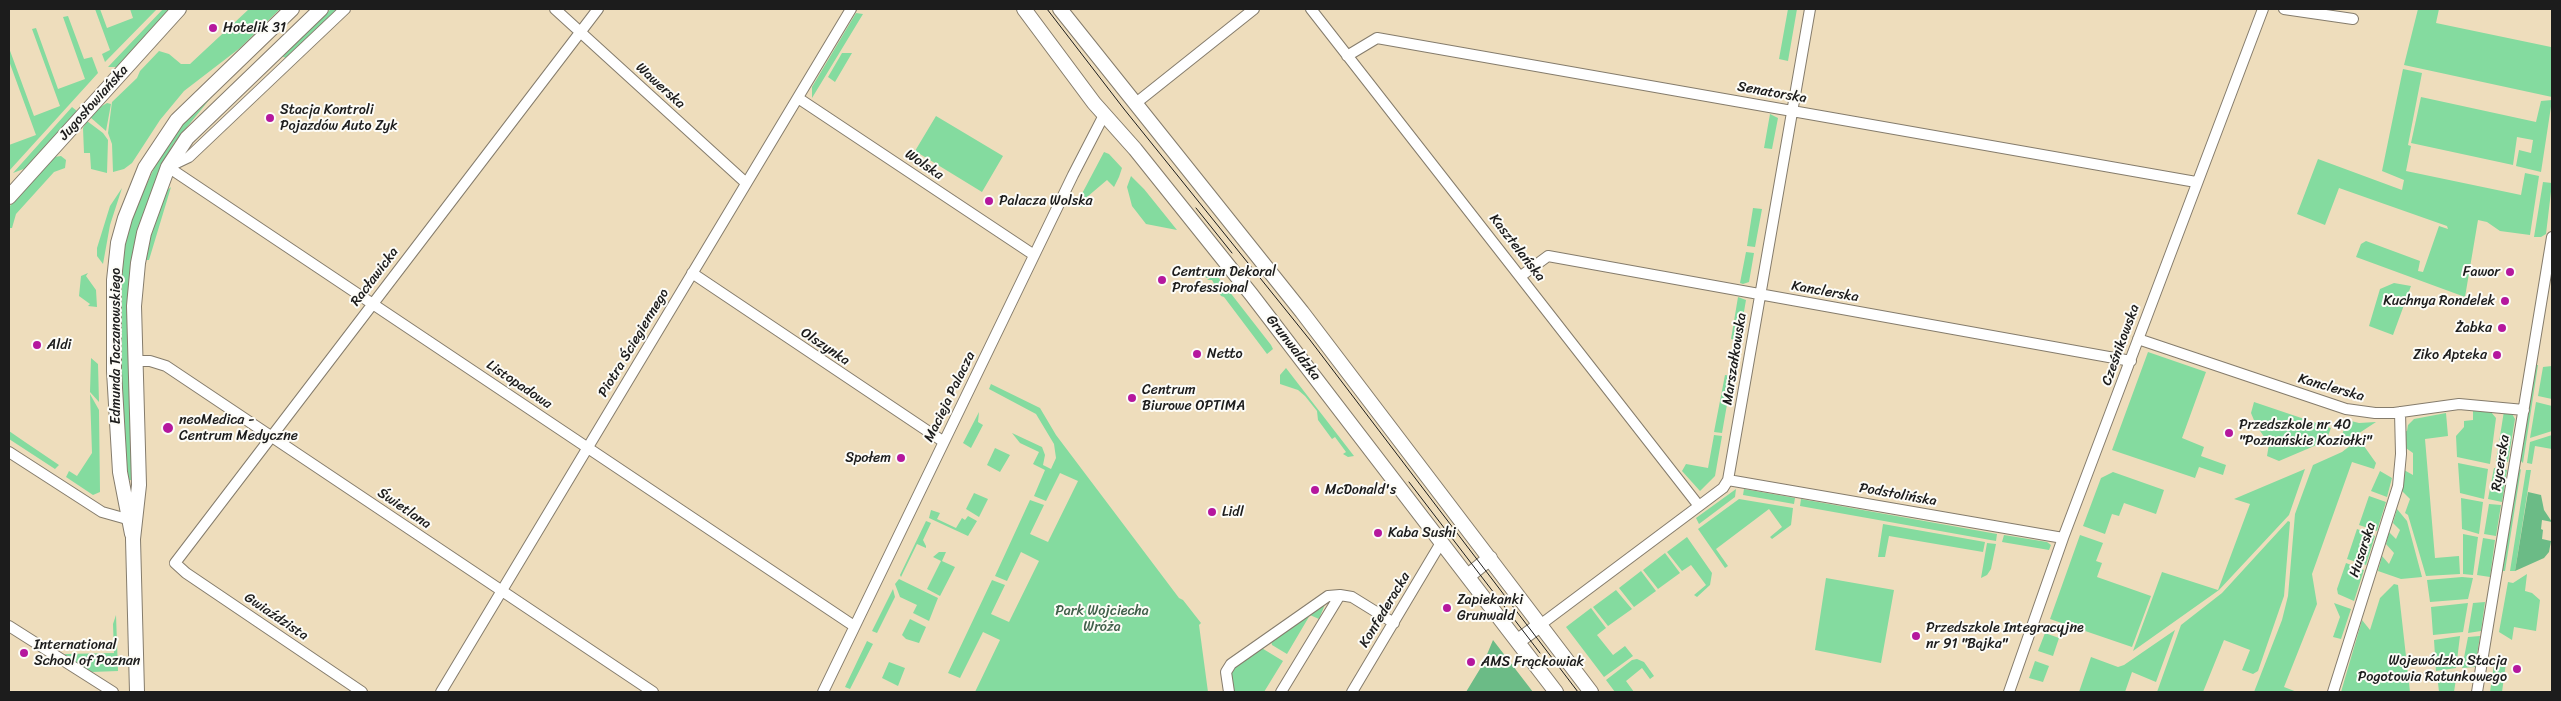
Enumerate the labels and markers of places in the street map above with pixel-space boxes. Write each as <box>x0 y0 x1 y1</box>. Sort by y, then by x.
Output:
place label: Hotelik 31 <box>223 20 286 36</box>
marker: Hotelik 31 <box>207 22 219 34</box>
place label: Stacja Kontroli Pojazdów Auto Zyk <box>280 102 398 134</box>
marker: Stacja Kontroli Pojazdów Auto Zyk <box>264 112 276 124</box>
place label: Palacza Wolska <box>999 193 1093 209</box>
marker: Palacza Wolska <box>983 195 995 207</box>
place label: Centrum Dekoral Professional <box>1172 264 1276 296</box>
place label: Fawor <box>2463 264 2500 280</box>
marker: Fawor <box>2504 266 2516 278</box>
marker: Centrum Dekoral Professional <box>1156 274 1168 286</box>
place label: Kuchnya Rondelek <box>2383 293 2495 309</box>
marker: Kuchnya Rondelek <box>2499 295 2511 307</box>
place label: Żabka <box>2455 320 2492 336</box>
marker: Żabka <box>2496 322 2508 334</box>
place label: Aldi <box>47 337 71 353</box>
marker: Aldi <box>31 339 43 351</box>
place label: Netto <box>1207 346 1243 362</box>
place label: Ziko Apteka <box>2413 347 2487 363</box>
marker: Netto <box>1191 348 1203 360</box>
marker: Ziko Apteka <box>2491 349 2503 361</box>
place label: Centrum Biurowe OPTIMA <box>1142 382 1245 414</box>
marker: Centrum Biurowe OPTIMA <box>1126 392 1138 404</box>
place label: neoMedica - Centrum Medyczne <box>179 412 298 444</box>
place label: Przedszkole nr 40 "Poznańskie Koziołki" <box>2239 417 2372 450</box>
marker: neoMedica - Centrum Medyczne <box>161 421 175 435</box>
marker: Przedszkole nr 40 "Poznańskie Koziołki" <box>2223 427 2235 439</box>
place label: Społem <box>845 450 891 466</box>
marker: Społem <box>895 452 907 464</box>
place label: McDonald's <box>1325 482 1397 498</box>
marker: McDonald's <box>1309 484 1321 496</box>
place label: Lidl <box>1222 504 1244 520</box>
marker: Lidl <box>1206 506 1218 518</box>
place label: Kaba Sushi <box>1388 525 1456 541</box>
marker: Kaba Sushi <box>1372 527 1384 539</box>
place label: Zapiekanki Grunwald <box>1457 592 1523 624</box>
marker: Zapiekanki Grunwald <box>1441 602 1453 614</box>
place label: Przedszkole Integracyjne nr 91 "Bajka" <box>1926 620 2084 652</box>
marker: Przedszkole Integracyjne nr 91 "Bajka" <box>1910 630 1922 642</box>
place label: International School of Poznan <box>34 637 140 670</box>
marker: International School of Poznan <box>18 647 30 659</box>
place label: Wojewódzka Stacja Pogotowia Ratunkowego <box>2358 653 2507 686</box>
place label: AMS Frąckowiak <box>1481 654 1584 670</box>
marker: AMS Frąckowiak <box>1465 656 1477 668</box>
marker: Wojewódzka Stacja Pogotowia Ratunkowego <box>2511 663 2523 675</box>

